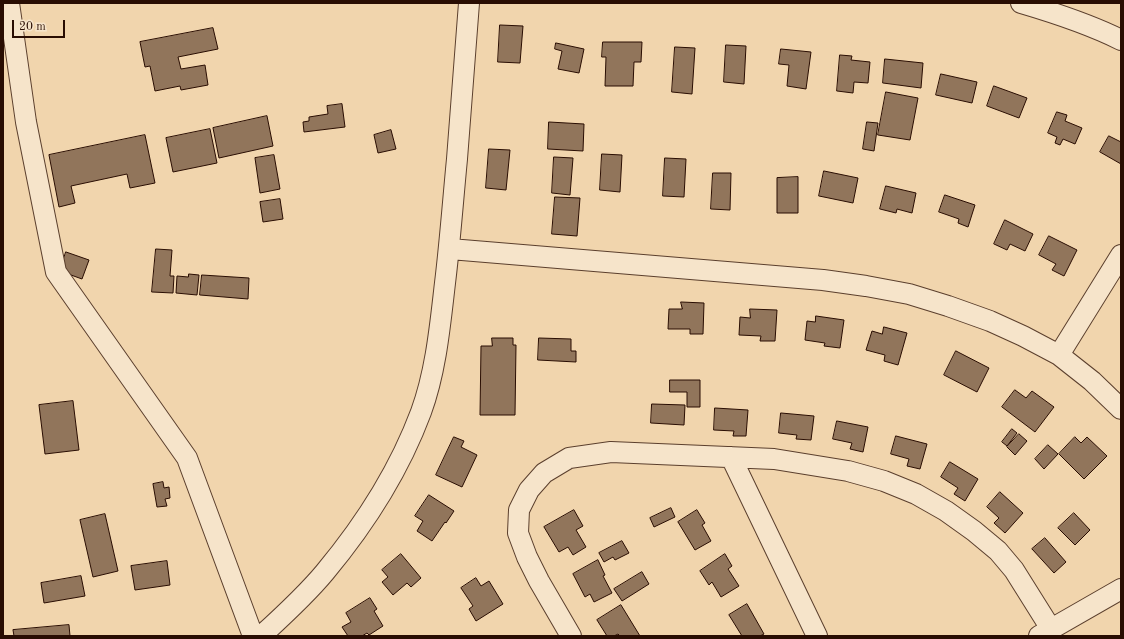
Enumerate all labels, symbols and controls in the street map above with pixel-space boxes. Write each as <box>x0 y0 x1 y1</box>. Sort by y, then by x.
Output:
scale bar <box>14 12 67 38</box>
text: 20 m <box>19 21 46 33</box>

